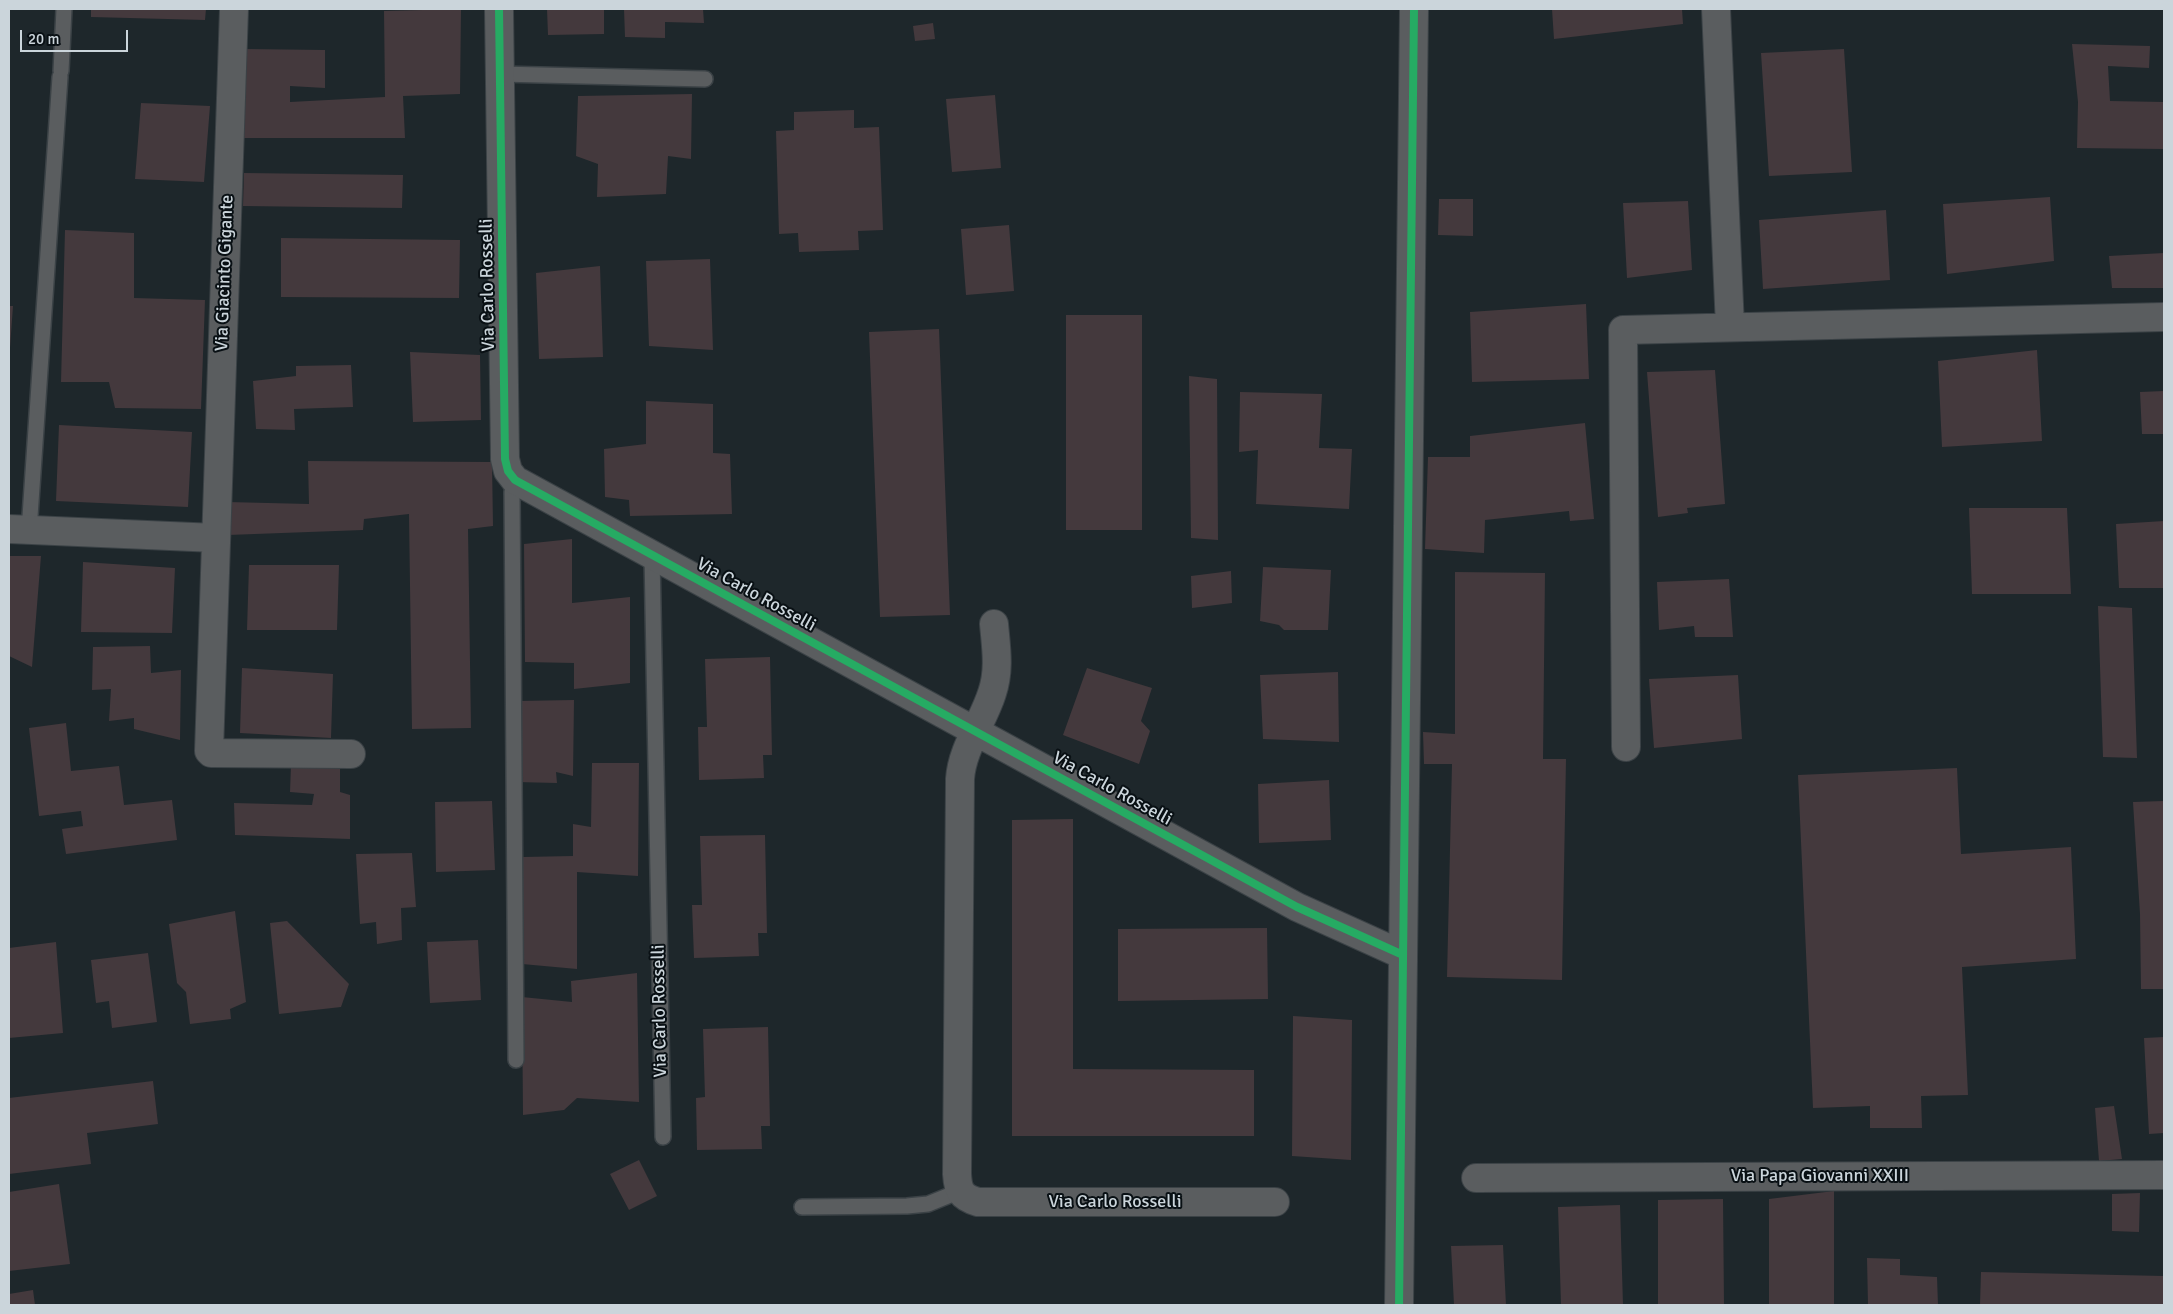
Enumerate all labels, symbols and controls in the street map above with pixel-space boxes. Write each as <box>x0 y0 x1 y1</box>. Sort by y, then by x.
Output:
scale bar <box>22 20 130 52</box>
text: 20 m <box>28 30 59 48</box>
street label: Via Giacinto Gigante <box>211 194 239 352</box>
street label: Via Carlo Rosselli <box>476 218 500 352</box>
street label: Via Carlo Rosselli <box>693 553 819 637</box>
street label: Via Carlo Rosselli <box>1049 747 1175 831</box>
street label: Via Carlo Rosselli <box>648 944 672 1078</box>
street label: Via Papa Giovanni XXIII <box>1731 1165 1909 1187</box>
street label: Via Carlo Rosselli <box>1048 1191 1182 1213</box>

